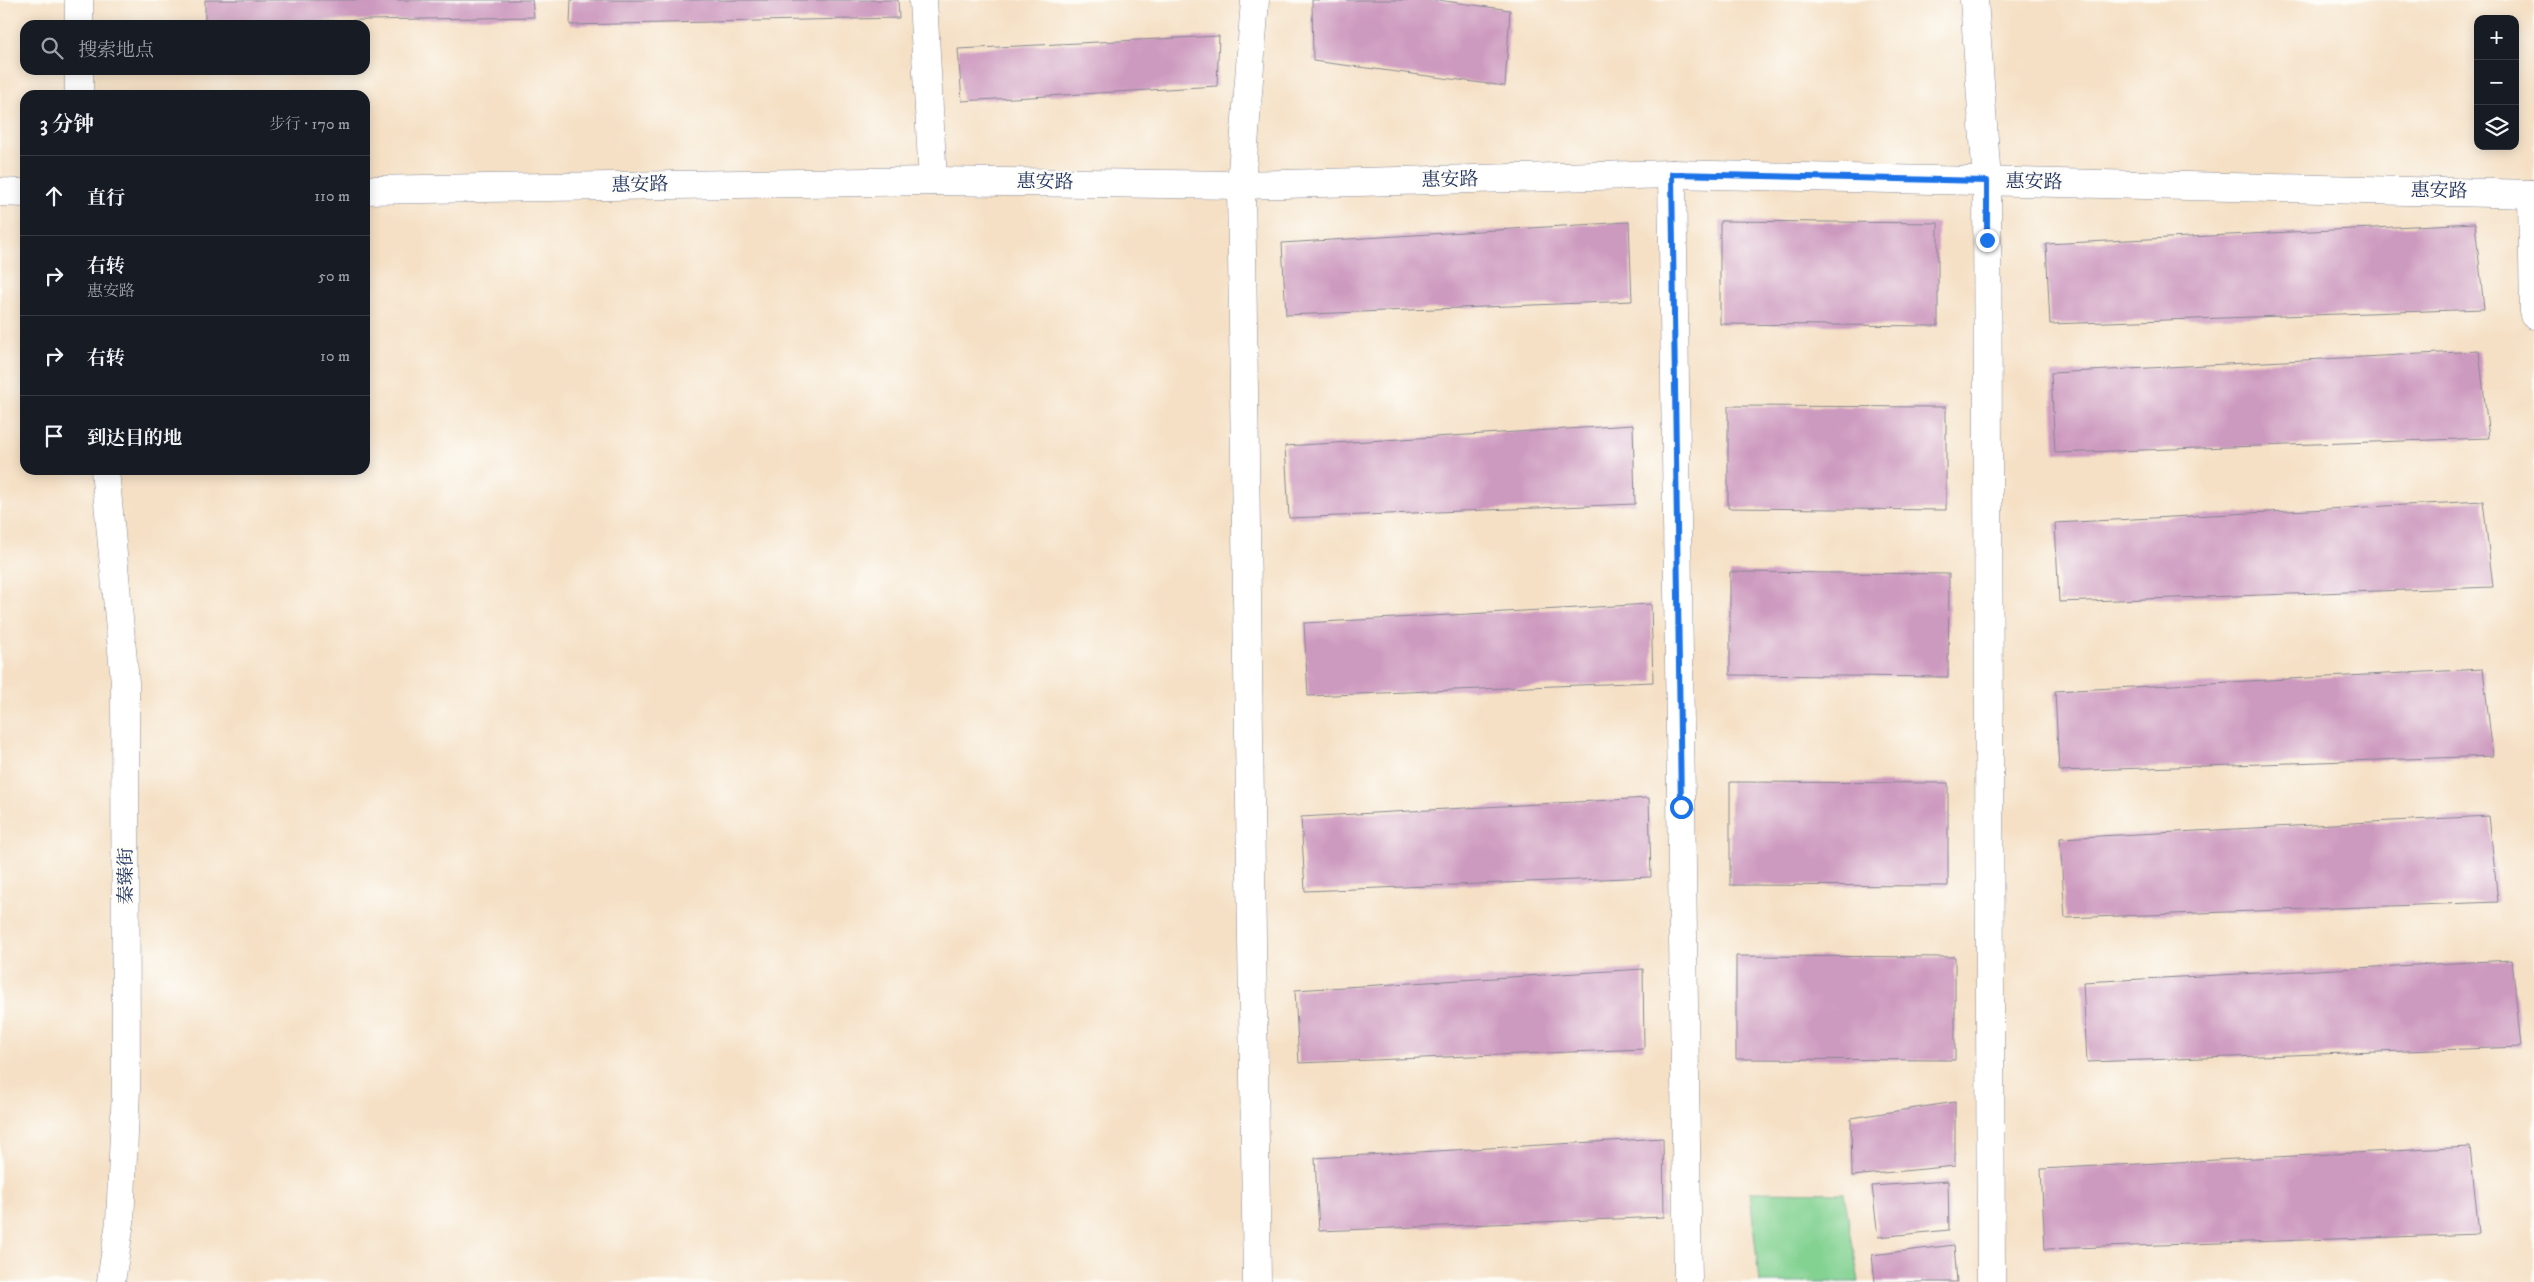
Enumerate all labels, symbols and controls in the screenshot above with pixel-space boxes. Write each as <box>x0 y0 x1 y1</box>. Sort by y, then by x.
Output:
map controls <box>2474 15 2519 150</box>
button: + <box>2474 15 2519 60</box>
search box <box>20 20 370 75</box>
icon: search <box>38 34 66 62</box>
text: 搜索地点 <box>78 39 154 62</box>
button: − <box>2474 60 2519 105</box>
button: layers <box>2474 105 2519 150</box>
text: 3 分钟 <box>40 112 94 138</box>
text: 步行 · 170 m <box>269 114 350 134</box>
street label: 惠安路 <box>1421 168 1479 192</box>
street label: 惠安路 <box>1016 170 1074 194</box>
street label: 惠安路 <box>2005 170 2063 194</box>
street label: 惠安路 <box>611 173 669 197</box>
street label: 惠安路 <box>2410 179 2468 203</box>
icon: ahead <box>40 182 68 210</box>
text: 110 m <box>314 186 350 206</box>
text: 直行 <box>87 187 125 210</box>
route end <box>1976 229 1999 252</box>
text: 右转 <box>87 255 125 278</box>
icon: right <box>40 262 68 290</box>
text: 50 m <box>318 266 350 286</box>
text: 惠安路 <box>87 281 135 301</box>
icon: right <box>40 342 68 370</box>
text: 10 m <box>320 346 350 366</box>
text: 右转 <box>87 347 125 370</box>
icon: arrive <box>40 422 68 450</box>
text: 到达目的地 <box>87 427 182 450</box>
route start <box>1670 796 1693 819</box>
street label: 秦臻街 <box>115 847 138 905</box>

